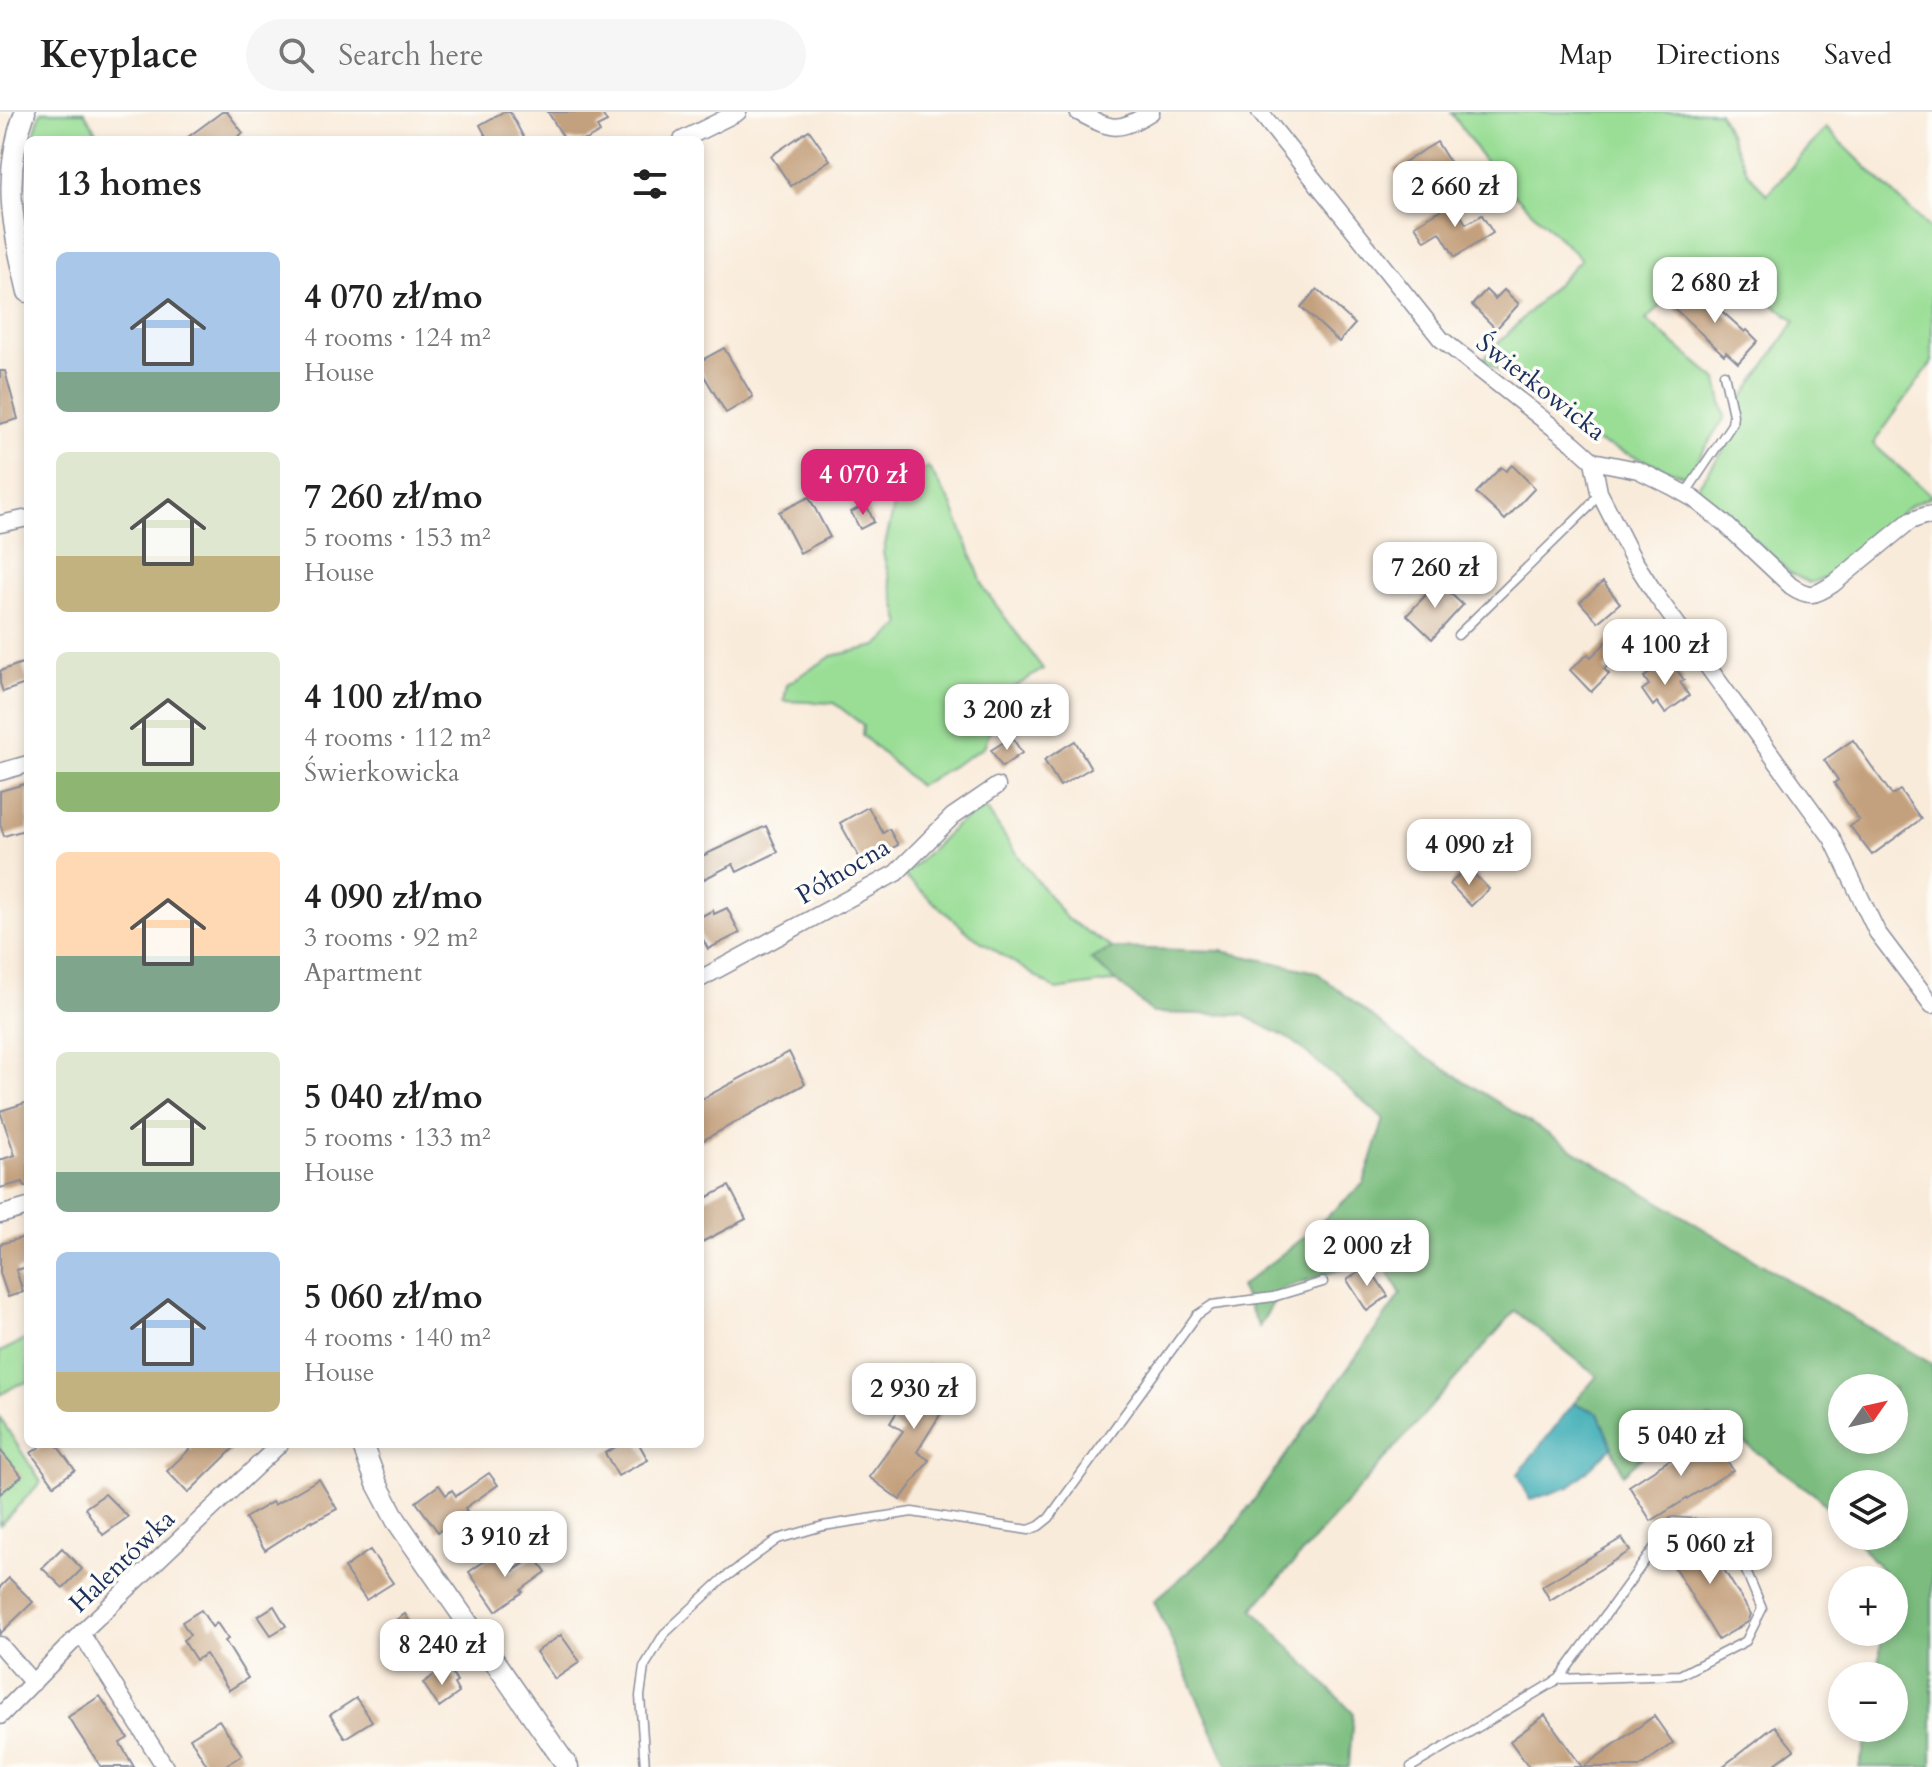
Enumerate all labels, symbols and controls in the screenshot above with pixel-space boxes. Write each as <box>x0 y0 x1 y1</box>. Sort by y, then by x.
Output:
search box <box>246 19 806 91</box>
text: Keyplace <box>40 29 198 81</box>
icon: search <box>274 33 318 77</box>
text: Search here <box>338 35 484 76</box>
text: Map <box>1559 36 1613 74</box>
text: Directions <box>1657 36 1780 74</box>
text: Saved <box>1824 36 1892 74</box>
text: 13 homes <box>56 161 202 207</box>
pin: 2 660 zł <box>1372 161 1538 229</box>
icon: filters <box>628 162 672 206</box>
text: 2 660 zł <box>1411 169 1499 204</box>
pin: 2 680 zł <box>1632 257 1798 325</box>
text: 2 680 zł <box>1671 265 1759 300</box>
text: 4 070 zł/mo <box>304 274 483 320</box>
icon: home <box>120 284 216 380</box>
text: 4 rooms · 124 m² <box>304 320 491 355</box>
street label: Świerkowicka <box>1469 325 1613 449</box>
text: House <box>304 355 375 390</box>
pin: 4 070 zł <box>780 449 946 517</box>
text: 4 070 zł <box>819 457 907 492</box>
text: 7 260 zł/mo <box>304 474 483 520</box>
icon: home <box>120 484 216 580</box>
text: 5 rooms · 153 m² <box>304 520 491 555</box>
pin: 7 260 zł <box>1352 542 1518 610</box>
text: 7 260 zł <box>1391 550 1479 585</box>
text: House <box>304 555 375 590</box>
pin: 4 100 zł <box>1582 619 1748 687</box>
text: 4 100 zł <box>1621 627 1709 662</box>
text: 4 100 zł/mo <box>304 674 483 720</box>
icon: home <box>120 684 216 780</box>
pin: 3 200 zł <box>924 684 1090 752</box>
text: 3 200 zł <box>963 692 1051 727</box>
text: 4 rooms · 112 m² <box>304 720 491 755</box>
text: Świerkowicka <box>304 755 460 790</box>
pin: 4 090 zł <box>1386 819 1552 887</box>
text: 4 090 zł <box>1425 827 1513 862</box>
street label: Północna <box>790 829 896 913</box>
text: 4 090 zł/mo <box>304 874 483 920</box>
icon: home <box>120 884 216 980</box>
text: 3 rooms · 92 m² <box>304 920 477 955</box>
text: Apartment <box>304 955 422 990</box>
text: 5 040 zł/mo <box>304 1074 483 1120</box>
icon: home <box>120 1084 216 1180</box>
text: 5 rooms · 133 m² <box>304 1120 491 1155</box>
text: House <box>304 1155 375 1190</box>
pin: 2 000 zł <box>1284 1220 1450 1288</box>
text: 2 000 zł <box>1323 1228 1411 1263</box>
text: 5 060 zł/mo <box>304 1274 483 1320</box>
icon: home <box>120 1284 216 1380</box>
text: 4 rooms · 140 m² <box>304 1320 491 1355</box>
text: House <box>304 1355 375 1390</box>
pin: 2 930 zł <box>831 1363 997 1431</box>
text: 2 930 zł <box>870 1371 958 1406</box>
north arrow <box>1828 1374 1908 1454</box>
map controls <box>1828 1374 1908 1742</box>
pin: 5 040 zł <box>1598 1410 1764 1478</box>
text: 5 040 zł <box>1637 1418 1725 1453</box>
button: layers <box>1828 1470 1908 1550</box>
street label: Halentówka <box>61 1502 183 1620</box>
pin: 3 910 zł <box>422 1511 588 1579</box>
pin: 5 060 zł <box>1627 1518 1793 1586</box>
text: 3 910 zł <box>461 1519 549 1554</box>
text: 5 060 zł <box>1666 1526 1754 1561</box>
button: + <box>1828 1566 1908 1646</box>
pin: 8 240 zł <box>359 1619 525 1687</box>
text: 8 240 zł <box>398 1627 486 1662</box>
button: − <box>1828 1662 1908 1742</box>

